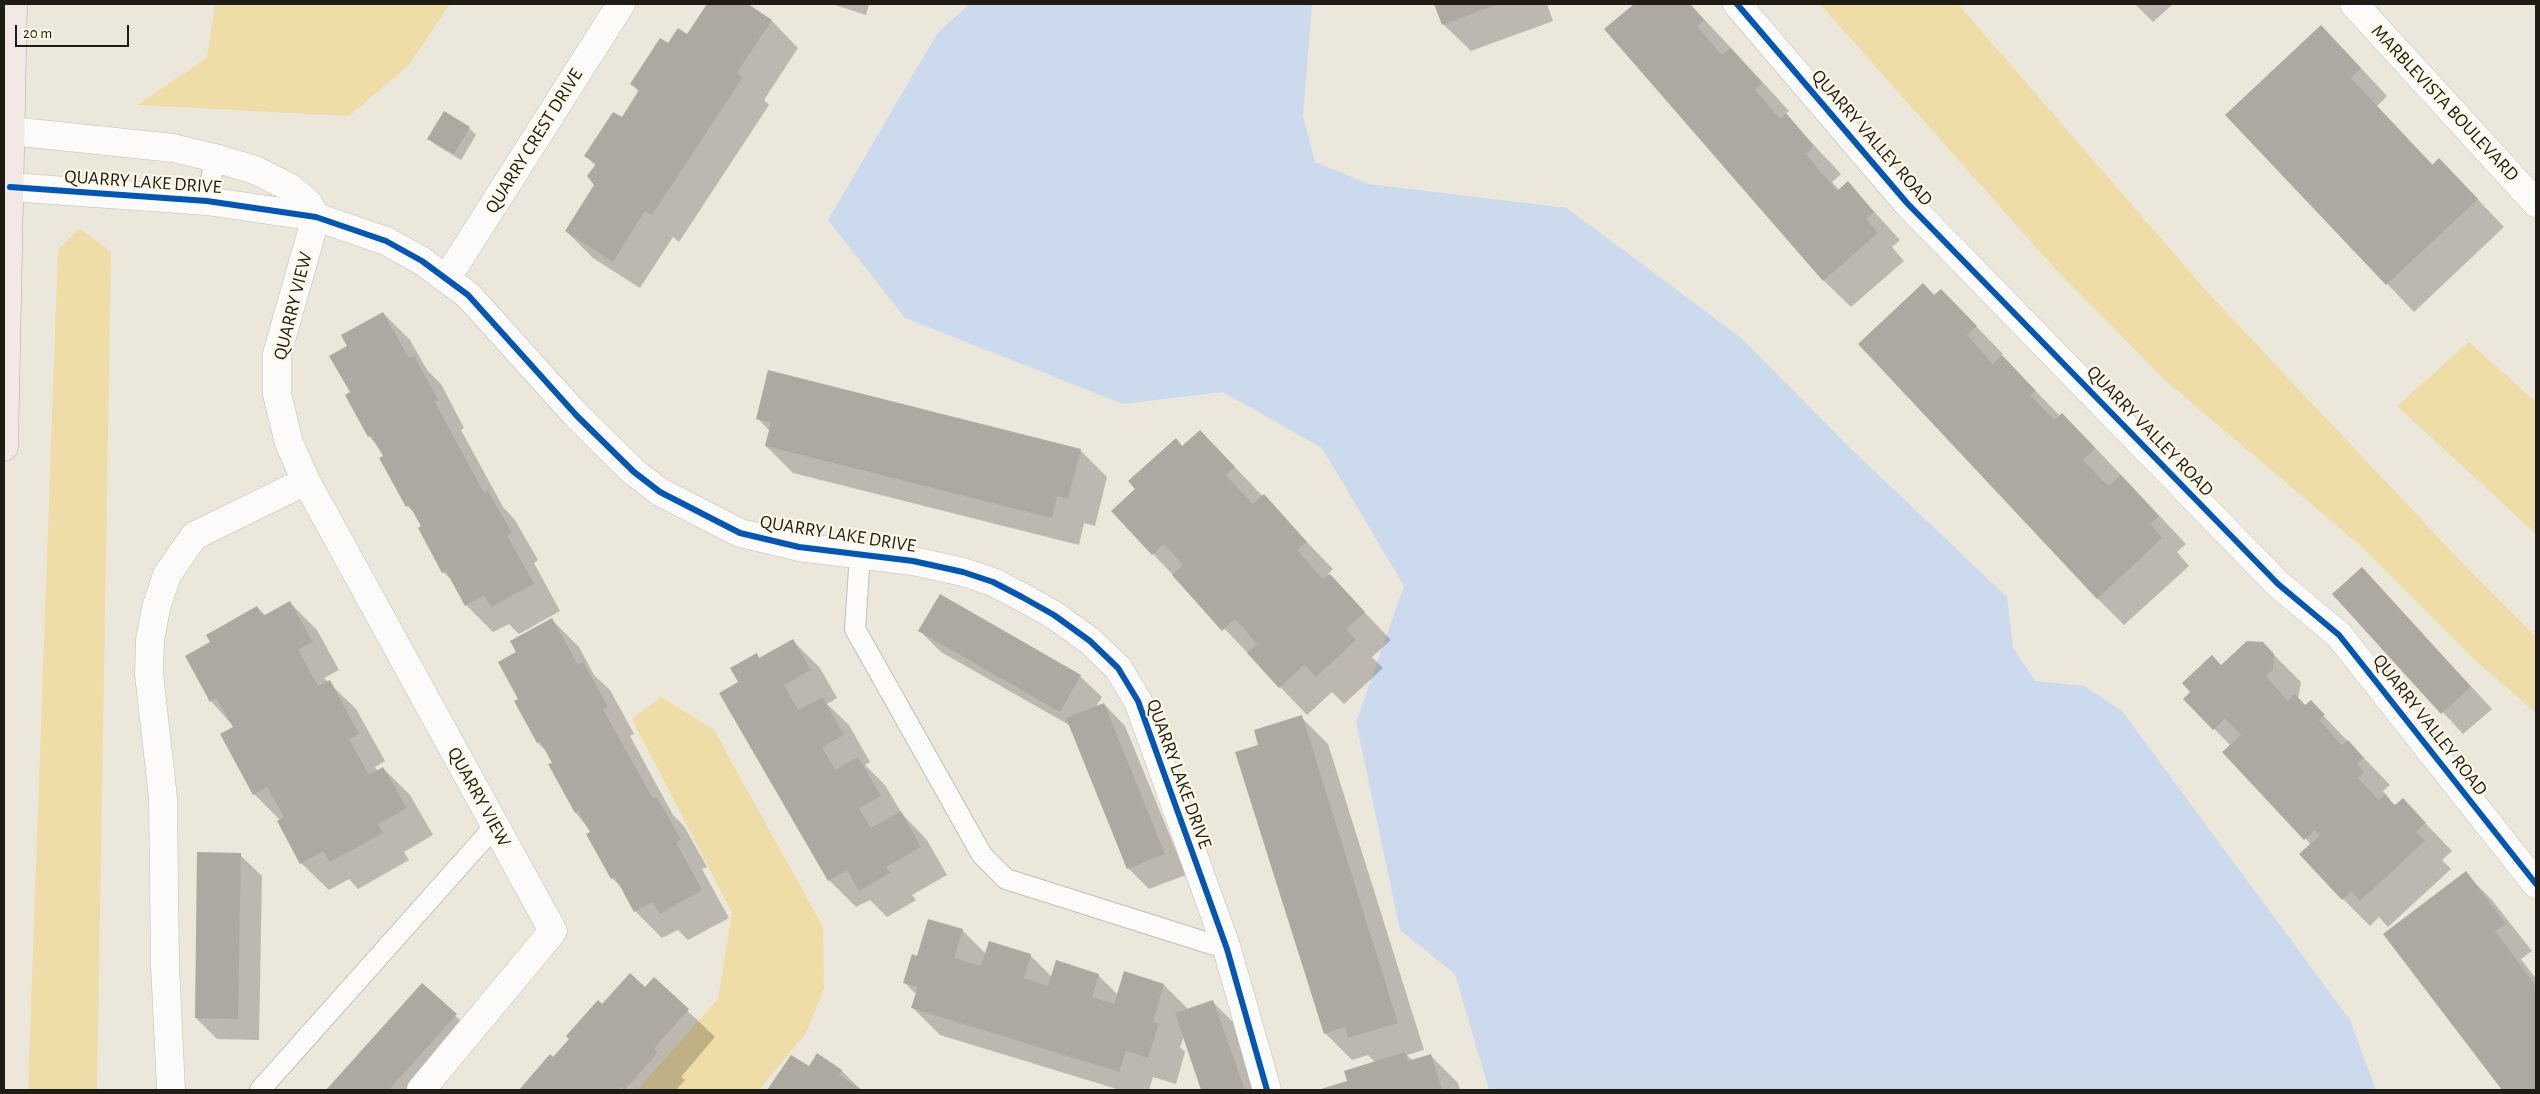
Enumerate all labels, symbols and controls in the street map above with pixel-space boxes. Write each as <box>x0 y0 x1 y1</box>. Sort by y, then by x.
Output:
scale bar <box>18 15 131 47</box>
street label: MARBLEVISTA BOULEVARD <box>2366 20 2524 186</box>
text: 20 m <box>23 26 52 41</box>
street label: QUARRY CREST DRIVE <box>480 64 588 218</box>
street label: QUARRY VALLEY ROAD <box>1807 65 1937 211</box>
street label: QUARRY LAKE DRIVE <box>64 165 222 199</box>
street label: QUARRY VIEW <box>269 250 317 362</box>
street label: QUARRY VALLEY ROAD <box>2082 361 2218 501</box>
street label: QUARRY LAKE DRIVE <box>758 510 918 558</box>
street label: QUARRY VALLEY ROAD <box>2368 650 2492 800</box>
street label: QUARRY LAKE DRIVE <box>1141 696 1217 852</box>
street label: QUARRY VIEW <box>442 743 516 851</box>

